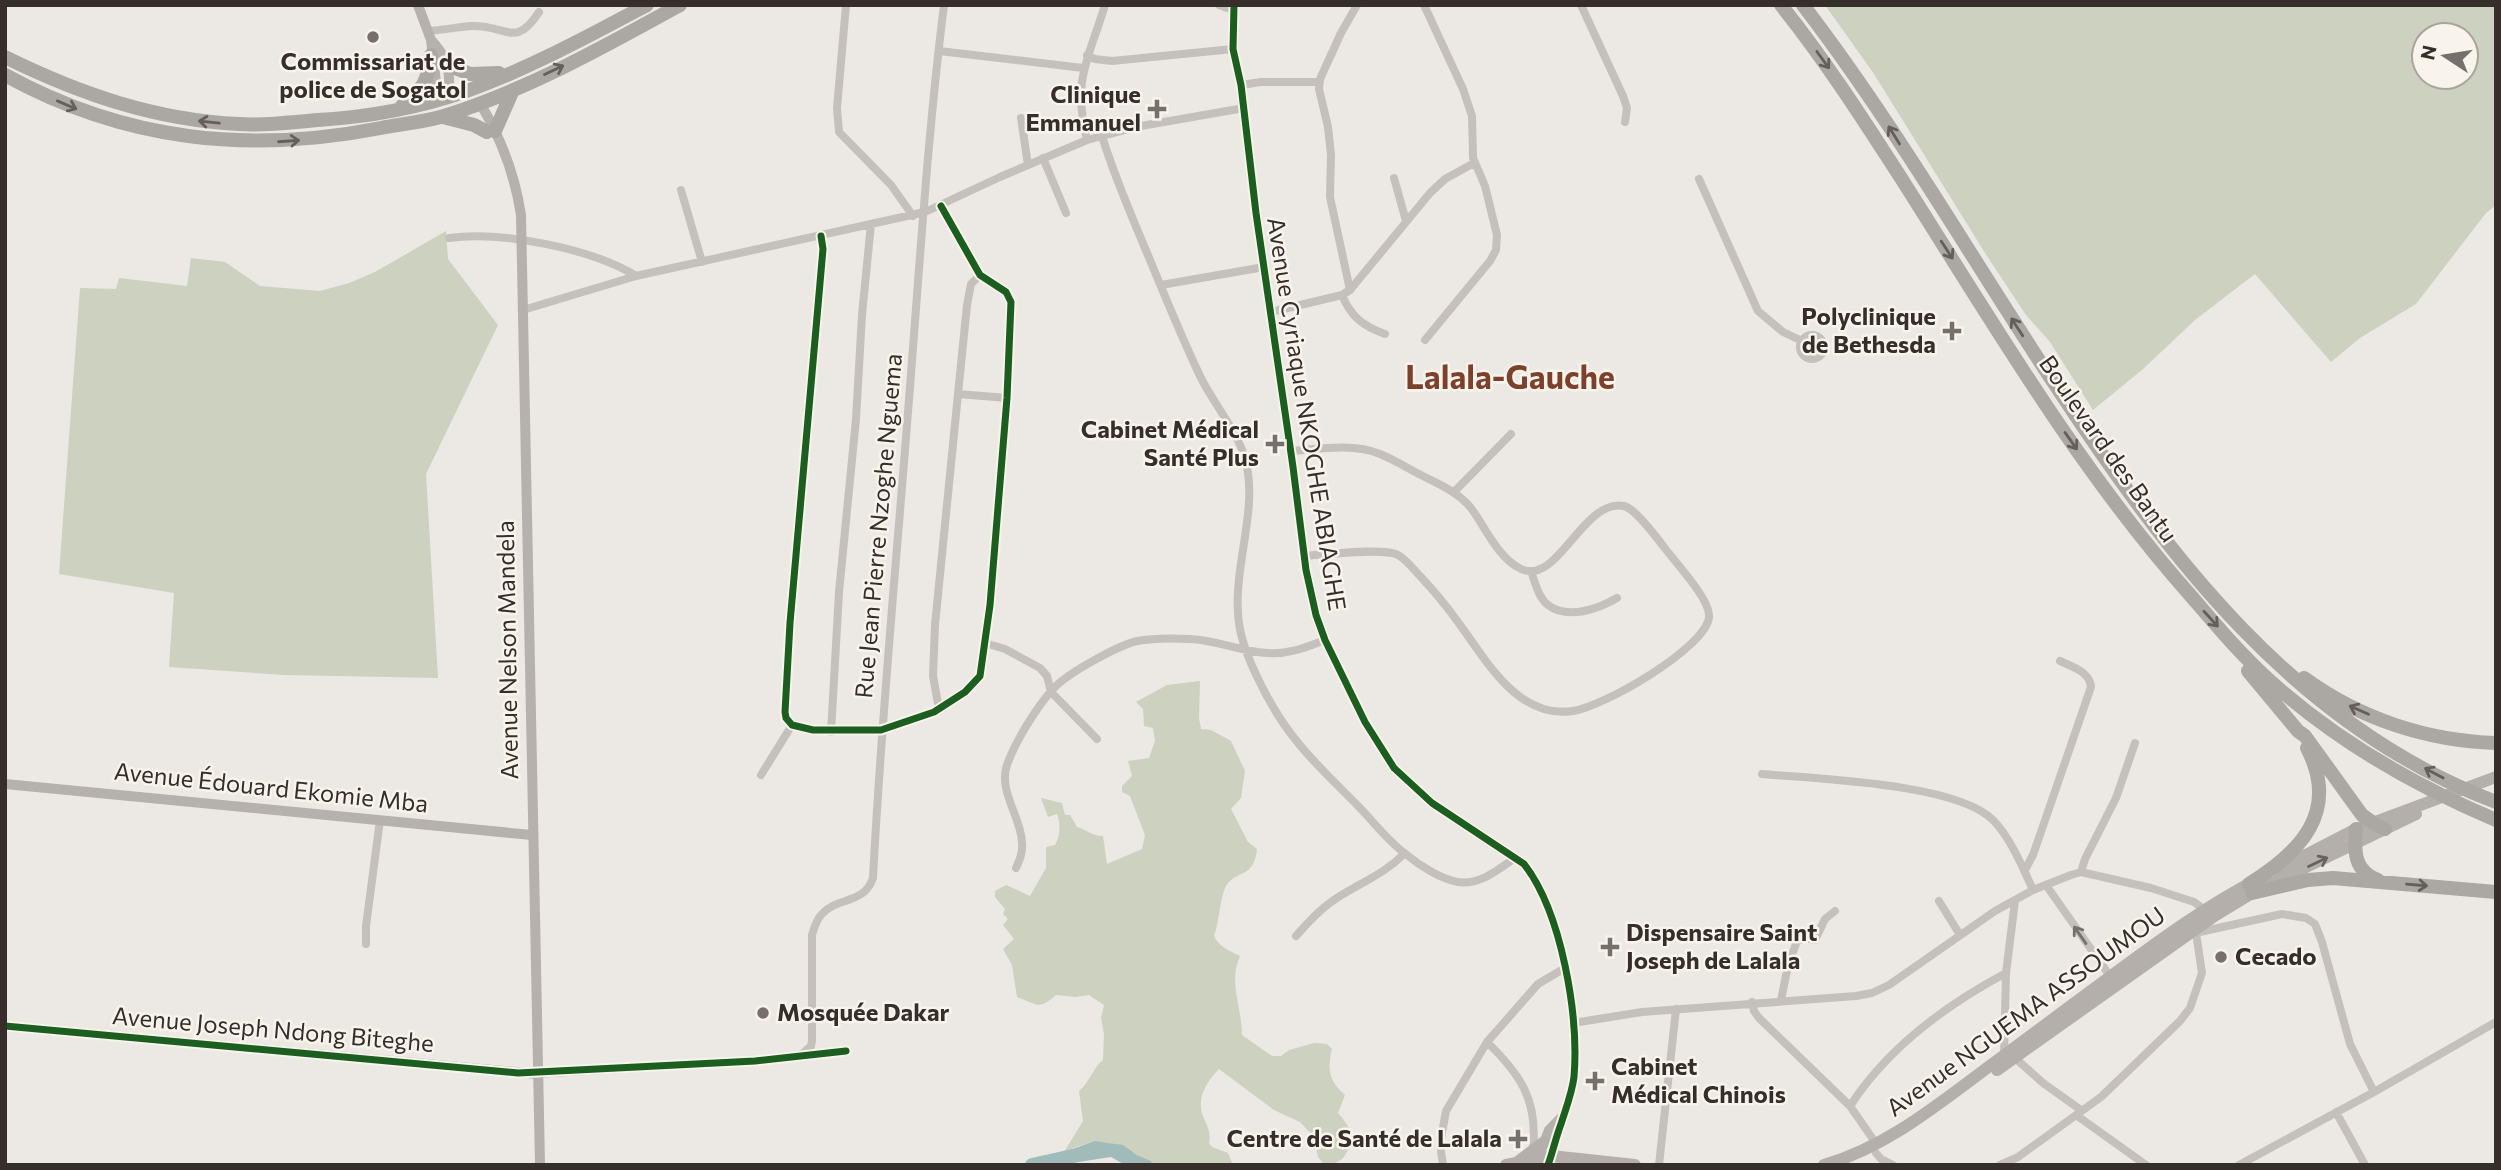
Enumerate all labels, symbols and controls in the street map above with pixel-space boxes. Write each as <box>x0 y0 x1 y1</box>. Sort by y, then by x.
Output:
north arrow <box>2410 21 2480 91</box>
marker: Commissariat de police de Sogatol <box>365 29 381 45</box>
text: N <box>2415 43 2441 62</box>
place label: Commissariat de police de Sogatol <box>279 46 467 103</box>
one-way arrow <box>1815 50 1830 69</box>
one-way arrow <box>544 63 565 76</box>
place label: Clinique Emmanuel <box>1025 79 1141 136</box>
one-way arrow <box>55 99 77 112</box>
marker: Clinique Emmanuel <box>1147 99 1167 119</box>
one-way arrow <box>199 115 221 128</box>
one-way arrow <box>1887 125 1901 145</box>
one-way arrow <box>277 134 300 147</box>
street label: Avenue Cyriaque NKOGHE ABIAGHE <box>1262 215 1353 612</box>
one-way arrow <box>1940 240 1954 259</box>
place label: Polyclinique de Bethesda <box>1801 301 1936 358</box>
one-way arrow <box>2009 317 2023 337</box>
marker: Polyclinique de Bethesda <box>1942 321 1962 341</box>
street label: Boulevard des Bantu <box>2034 349 2184 547</box>
street label: Rue Jean Pierre Nzoghe Nguema <box>848 352 907 700</box>
district label: Lalala-Gauche <box>1405 356 1615 396</box>
place label: Cabinet Médical Santé Plus <box>1081 414 1259 471</box>
one-way arrow <box>2063 431 2078 450</box>
marker: Cabinet Médical Santé Plus <box>1265 434 1285 454</box>
street label: Avenue Nelson Mandela <box>490 520 523 780</box>
one-way arrow <box>2203 610 2219 628</box>
one-way arrow <box>2349 703 2370 716</box>
street label: Avenue Édouard Ekomie Mba <box>113 756 430 817</box>
one-way arrow <box>2424 766 2445 779</box>
one-way arrow <box>2307 855 2328 868</box>
one-way arrow <box>2405 879 2427 892</box>
street label: Avenue NGUEMA ASSOUMOU <box>1880 900 2170 1122</box>
place label: Dispensaire Saint Joseph de Lalala <box>1626 917 1817 974</box>
one-way arrow <box>2073 926 2087 945</box>
marker: Dispensaire Saint Joseph de Lalala <box>1600 937 1620 957</box>
place label: Cecado <box>2235 941 2317 970</box>
marker: Cecado <box>2213 949 2229 965</box>
place label: Mosquée Dakar <box>777 997 950 1026</box>
street label: Avenue Joseph Ndong Biteghe <box>111 1000 435 1057</box>
marker: Mosquée Dakar <box>755 1005 771 1021</box>
place label: Cabinet Médical Chinois <box>1611 1051 1786 1108</box>
marker: Cabinet Médical Chinois <box>1585 1071 1605 1091</box>
place label: Centre de Santé de Lalala <box>1226 1123 1502 1152</box>
marker: Centre de Santé de Lalala <box>1508 1129 1528 1149</box>

